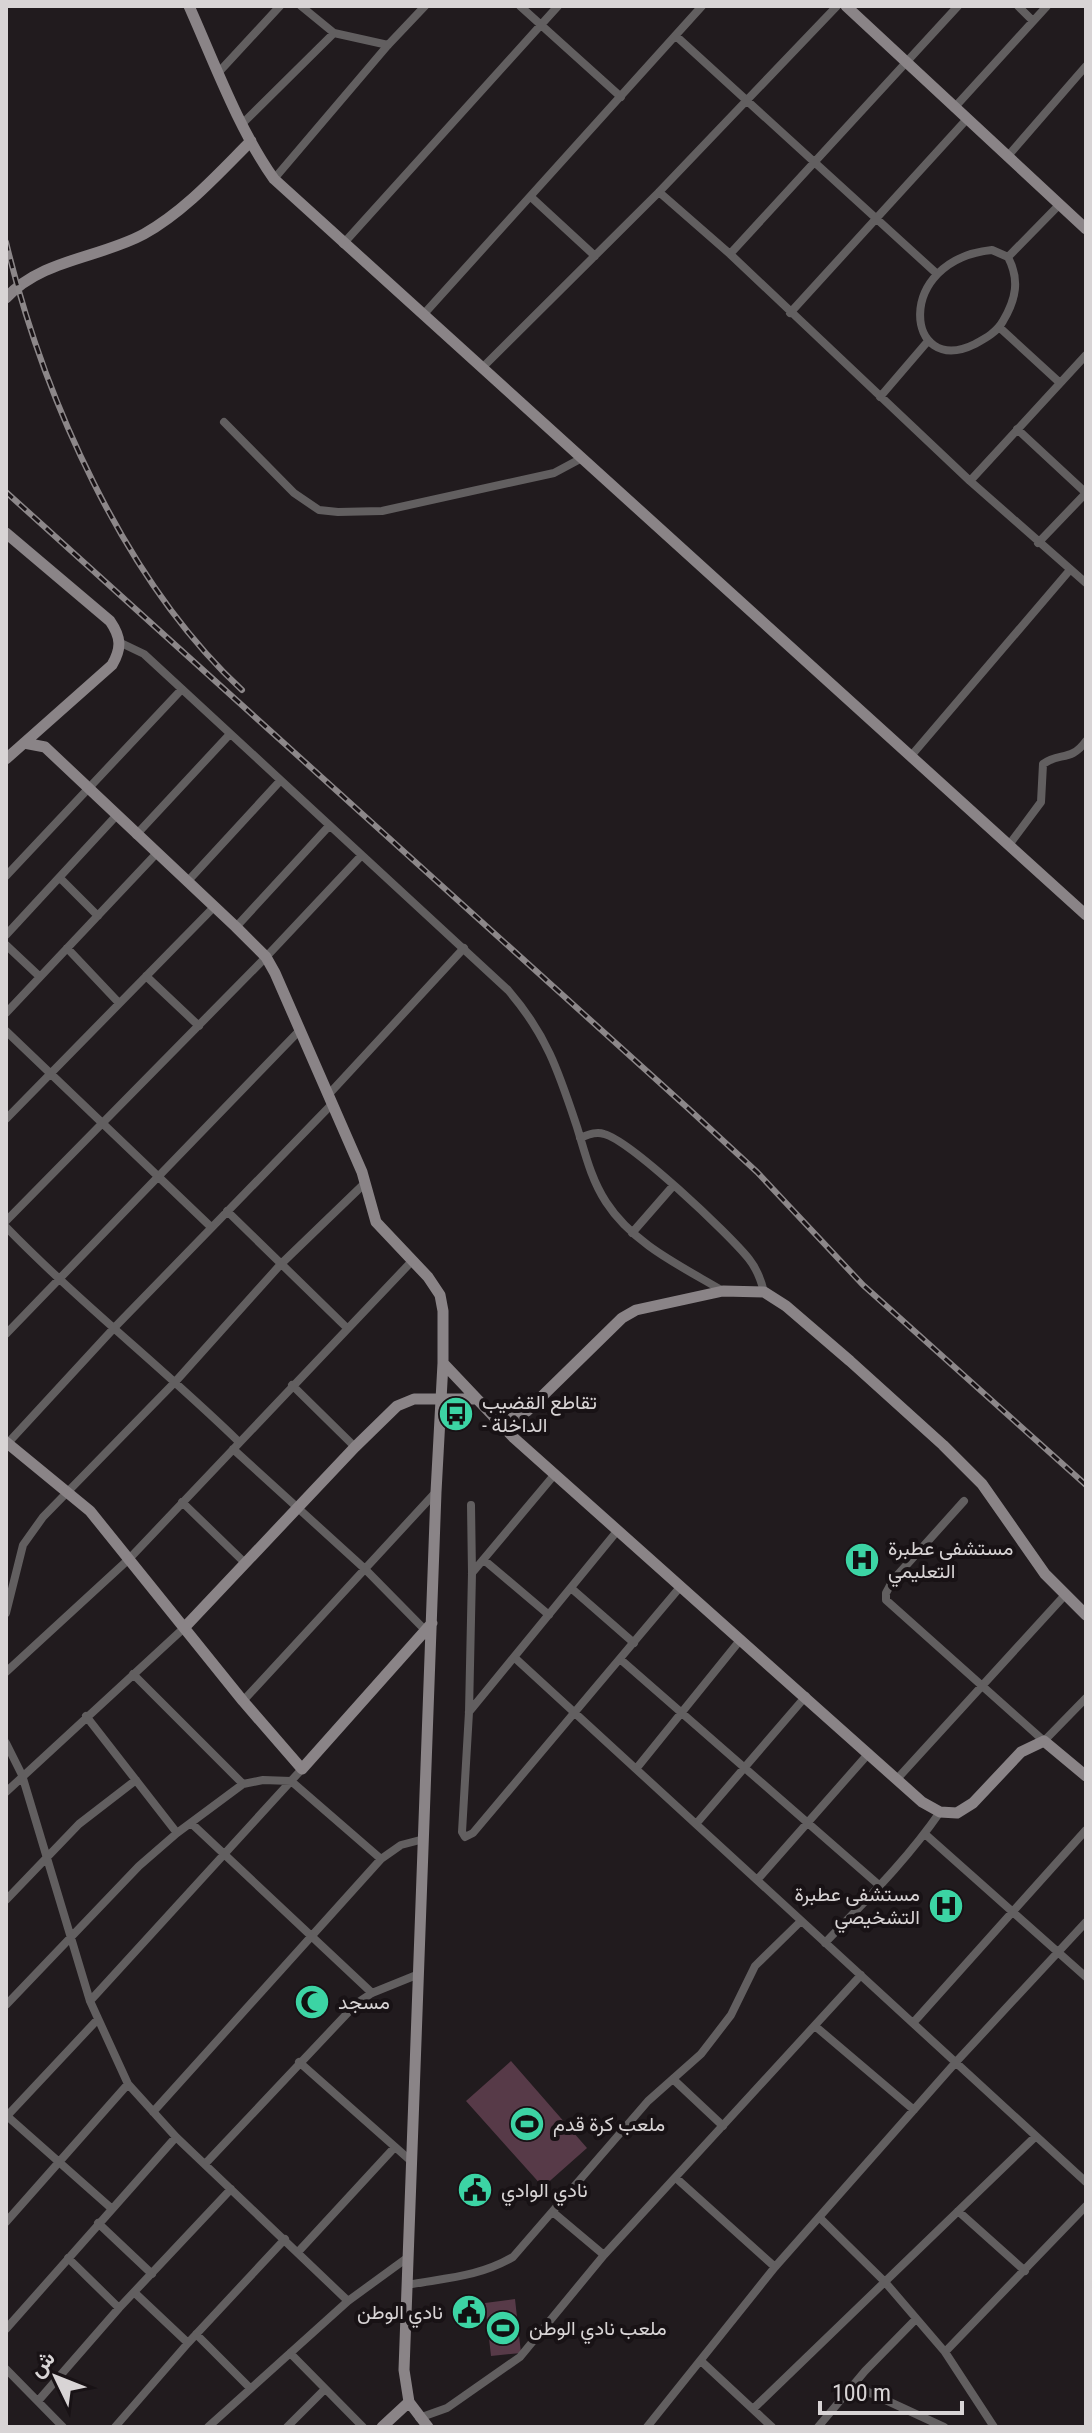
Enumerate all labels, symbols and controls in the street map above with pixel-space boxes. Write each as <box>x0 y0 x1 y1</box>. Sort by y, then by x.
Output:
place label: تقاطع القضيب - الداخلة <box>482 1390 597 1437</box>
bus stop icon: تقاطع القضيب - الداخلة <box>437 1395 475 1433</box>
place label: مستشفى عطبرة التعليمي <box>888 1536 1013 1588</box>
hospital icon: مستشفى عطبرة التعليمي <box>843 1541 881 1579</box>
place label: مستشفى عطبرة التشخيصي <box>795 1882 920 1934</box>
hospital icon: مستشفى عطبرة التشخيصي <box>927 1887 965 1925</box>
mosque icon: مسجد <box>293 1983 331 2021</box>
place label: مسجد <box>338 1990 390 2014</box>
sports icon: ملعب كرة قدم <box>508 2105 546 2143</box>
place label: ملعب كرة قدم <box>553 2112 665 2137</box>
public building icon: نادي الوادي <box>456 2171 494 2209</box>
place label: نادي الوادي <box>501 2178 588 2207</box>
public building icon: نادي الوطن <box>450 2293 488 2331</box>
place label: نادي الوطن <box>357 2300 443 2329</box>
sports icon: ملعب نادي الوطن <box>484 2309 522 2347</box>
place label: ملعب نادي الوطن <box>529 2316 667 2345</box>
north arrow <box>16 2337 96 2417</box>
text: ش <box>24 2346 61 2383</box>
scale bar <box>820 2365 962 2415</box>
text: 100 m <box>832 2379 891 2407</box>

